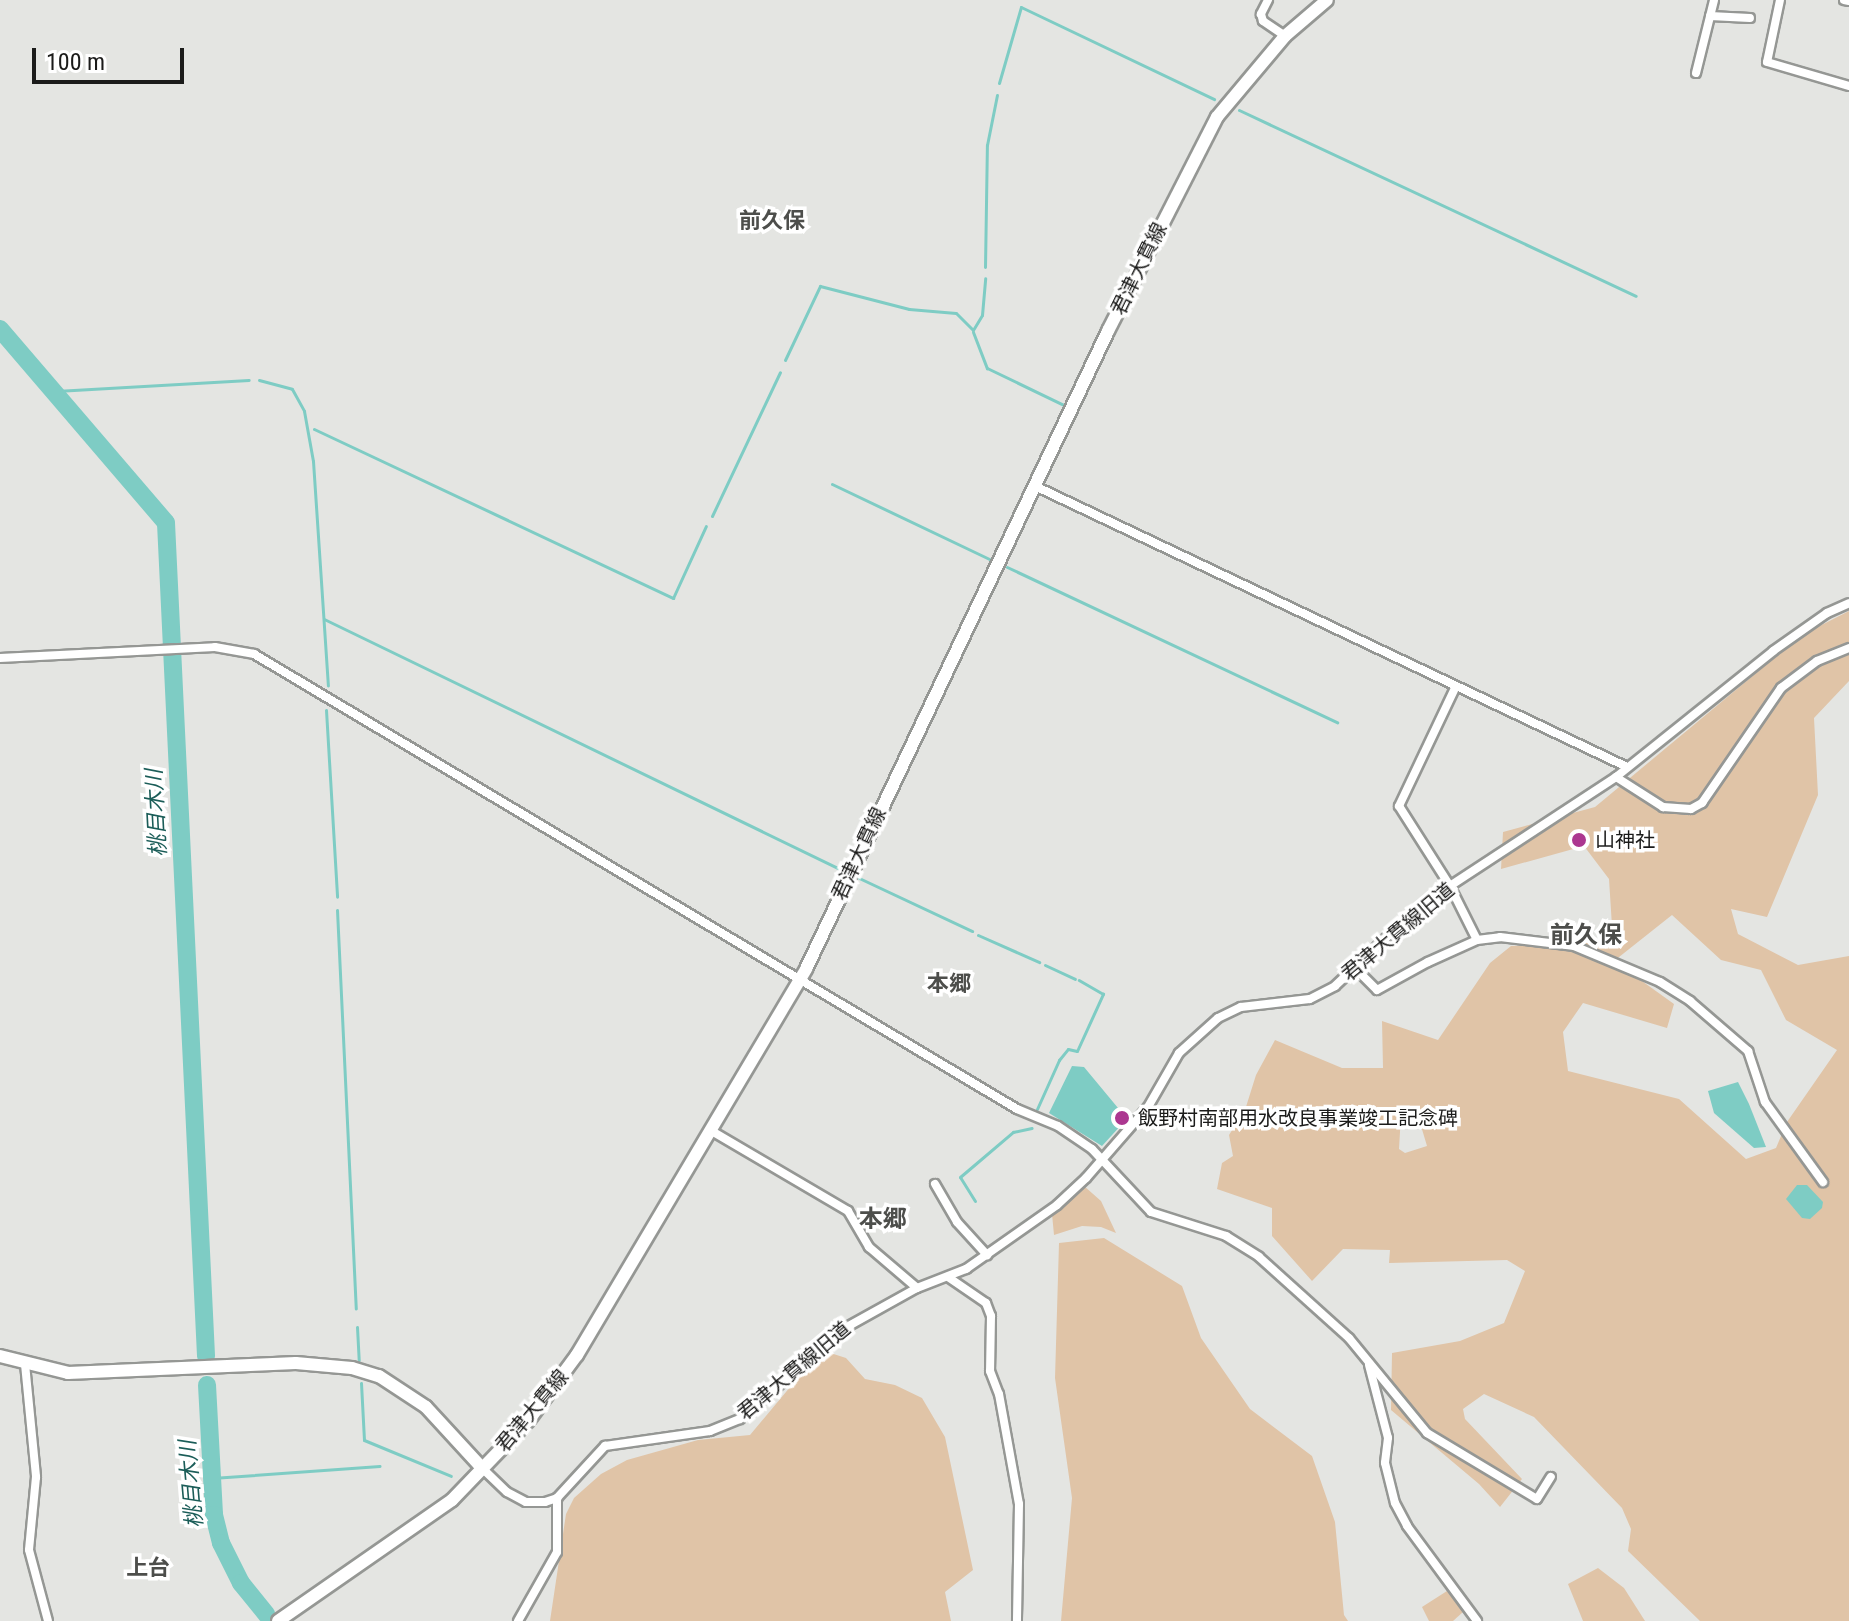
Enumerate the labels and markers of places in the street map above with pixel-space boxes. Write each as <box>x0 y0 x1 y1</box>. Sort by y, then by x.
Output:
place label: 山神社 <box>1595 828 1655 852</box>
marker: 山神社 <box>1570 831 1588 849</box>
place label: 飯野村南部用水改良事業竣工記念碑 <box>1138 1106 1458 1130</box>
marker: 飯野村南部用水改良事業竣工記念碑 <box>1113 1109 1131 1127</box>

